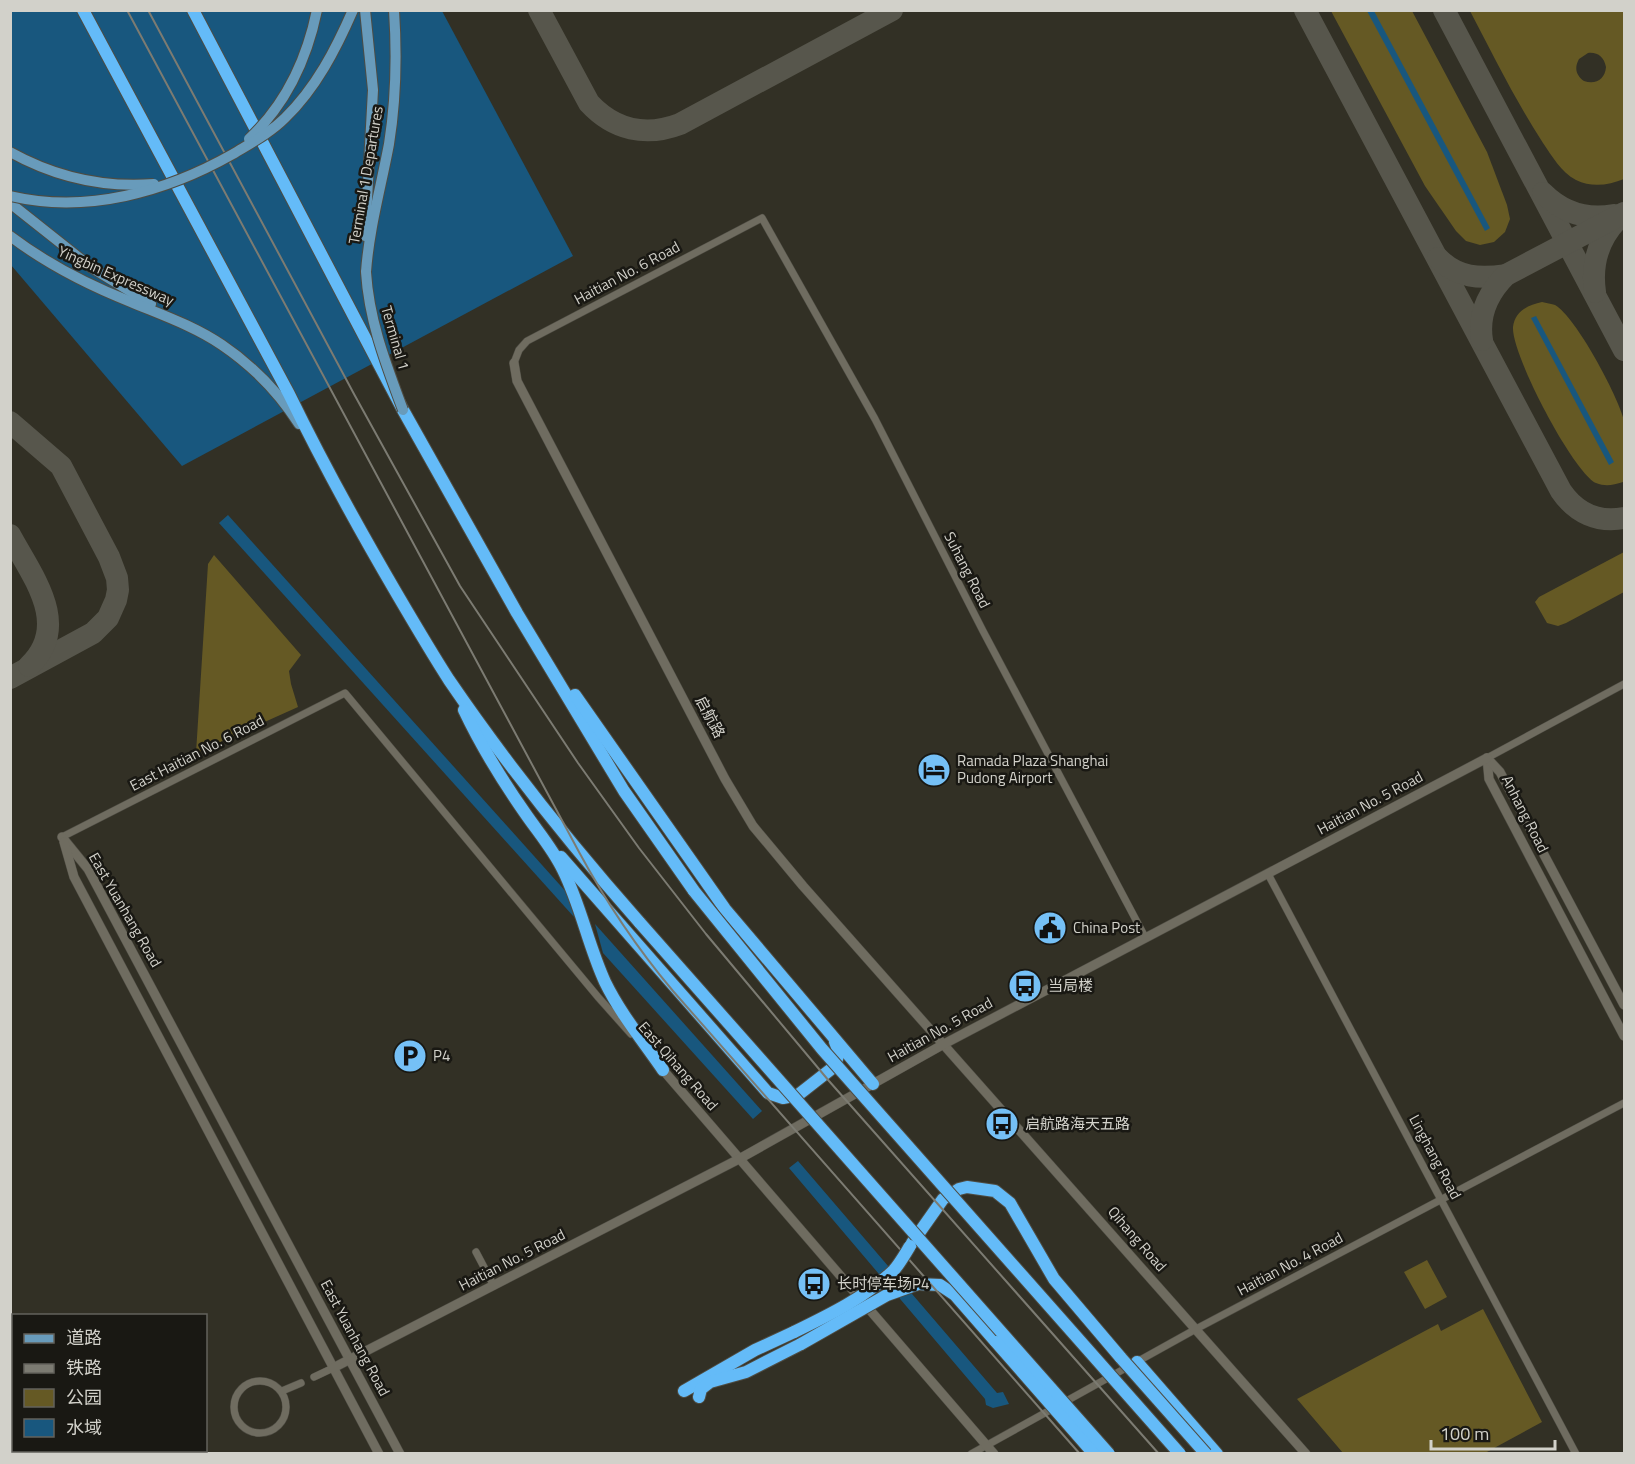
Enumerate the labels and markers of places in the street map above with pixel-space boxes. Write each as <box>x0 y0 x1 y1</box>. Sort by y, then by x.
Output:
place label: Ramada Plaza Shanghai Pudong Airport <box>957 749 1108 789</box>
hotel icon: Ramada Plaza Shanghai Pudong Airport <box>916 752 952 788</box>
public building icon: China Post <box>1032 910 1068 946</box>
place label: China Post <box>1073 916 1141 939</box>
bus stop icon: 当局楼 <box>1007 968 1043 1004</box>
place label: 当局楼 <box>1048 974 1093 997</box>
parking icon: P4 <box>392 1038 428 1074</box>
place label: P4 <box>433 1044 450 1067</box>
bus stop icon: 启航路海天五路 <box>984 1106 1020 1142</box>
place label: 启航路海天五路 <box>1025 1112 1130 1135</box>
bus stop icon: 长时停车场P4 <box>796 1266 832 1302</box>
place label: 长时停车场P4 <box>837 1272 929 1295</box>

